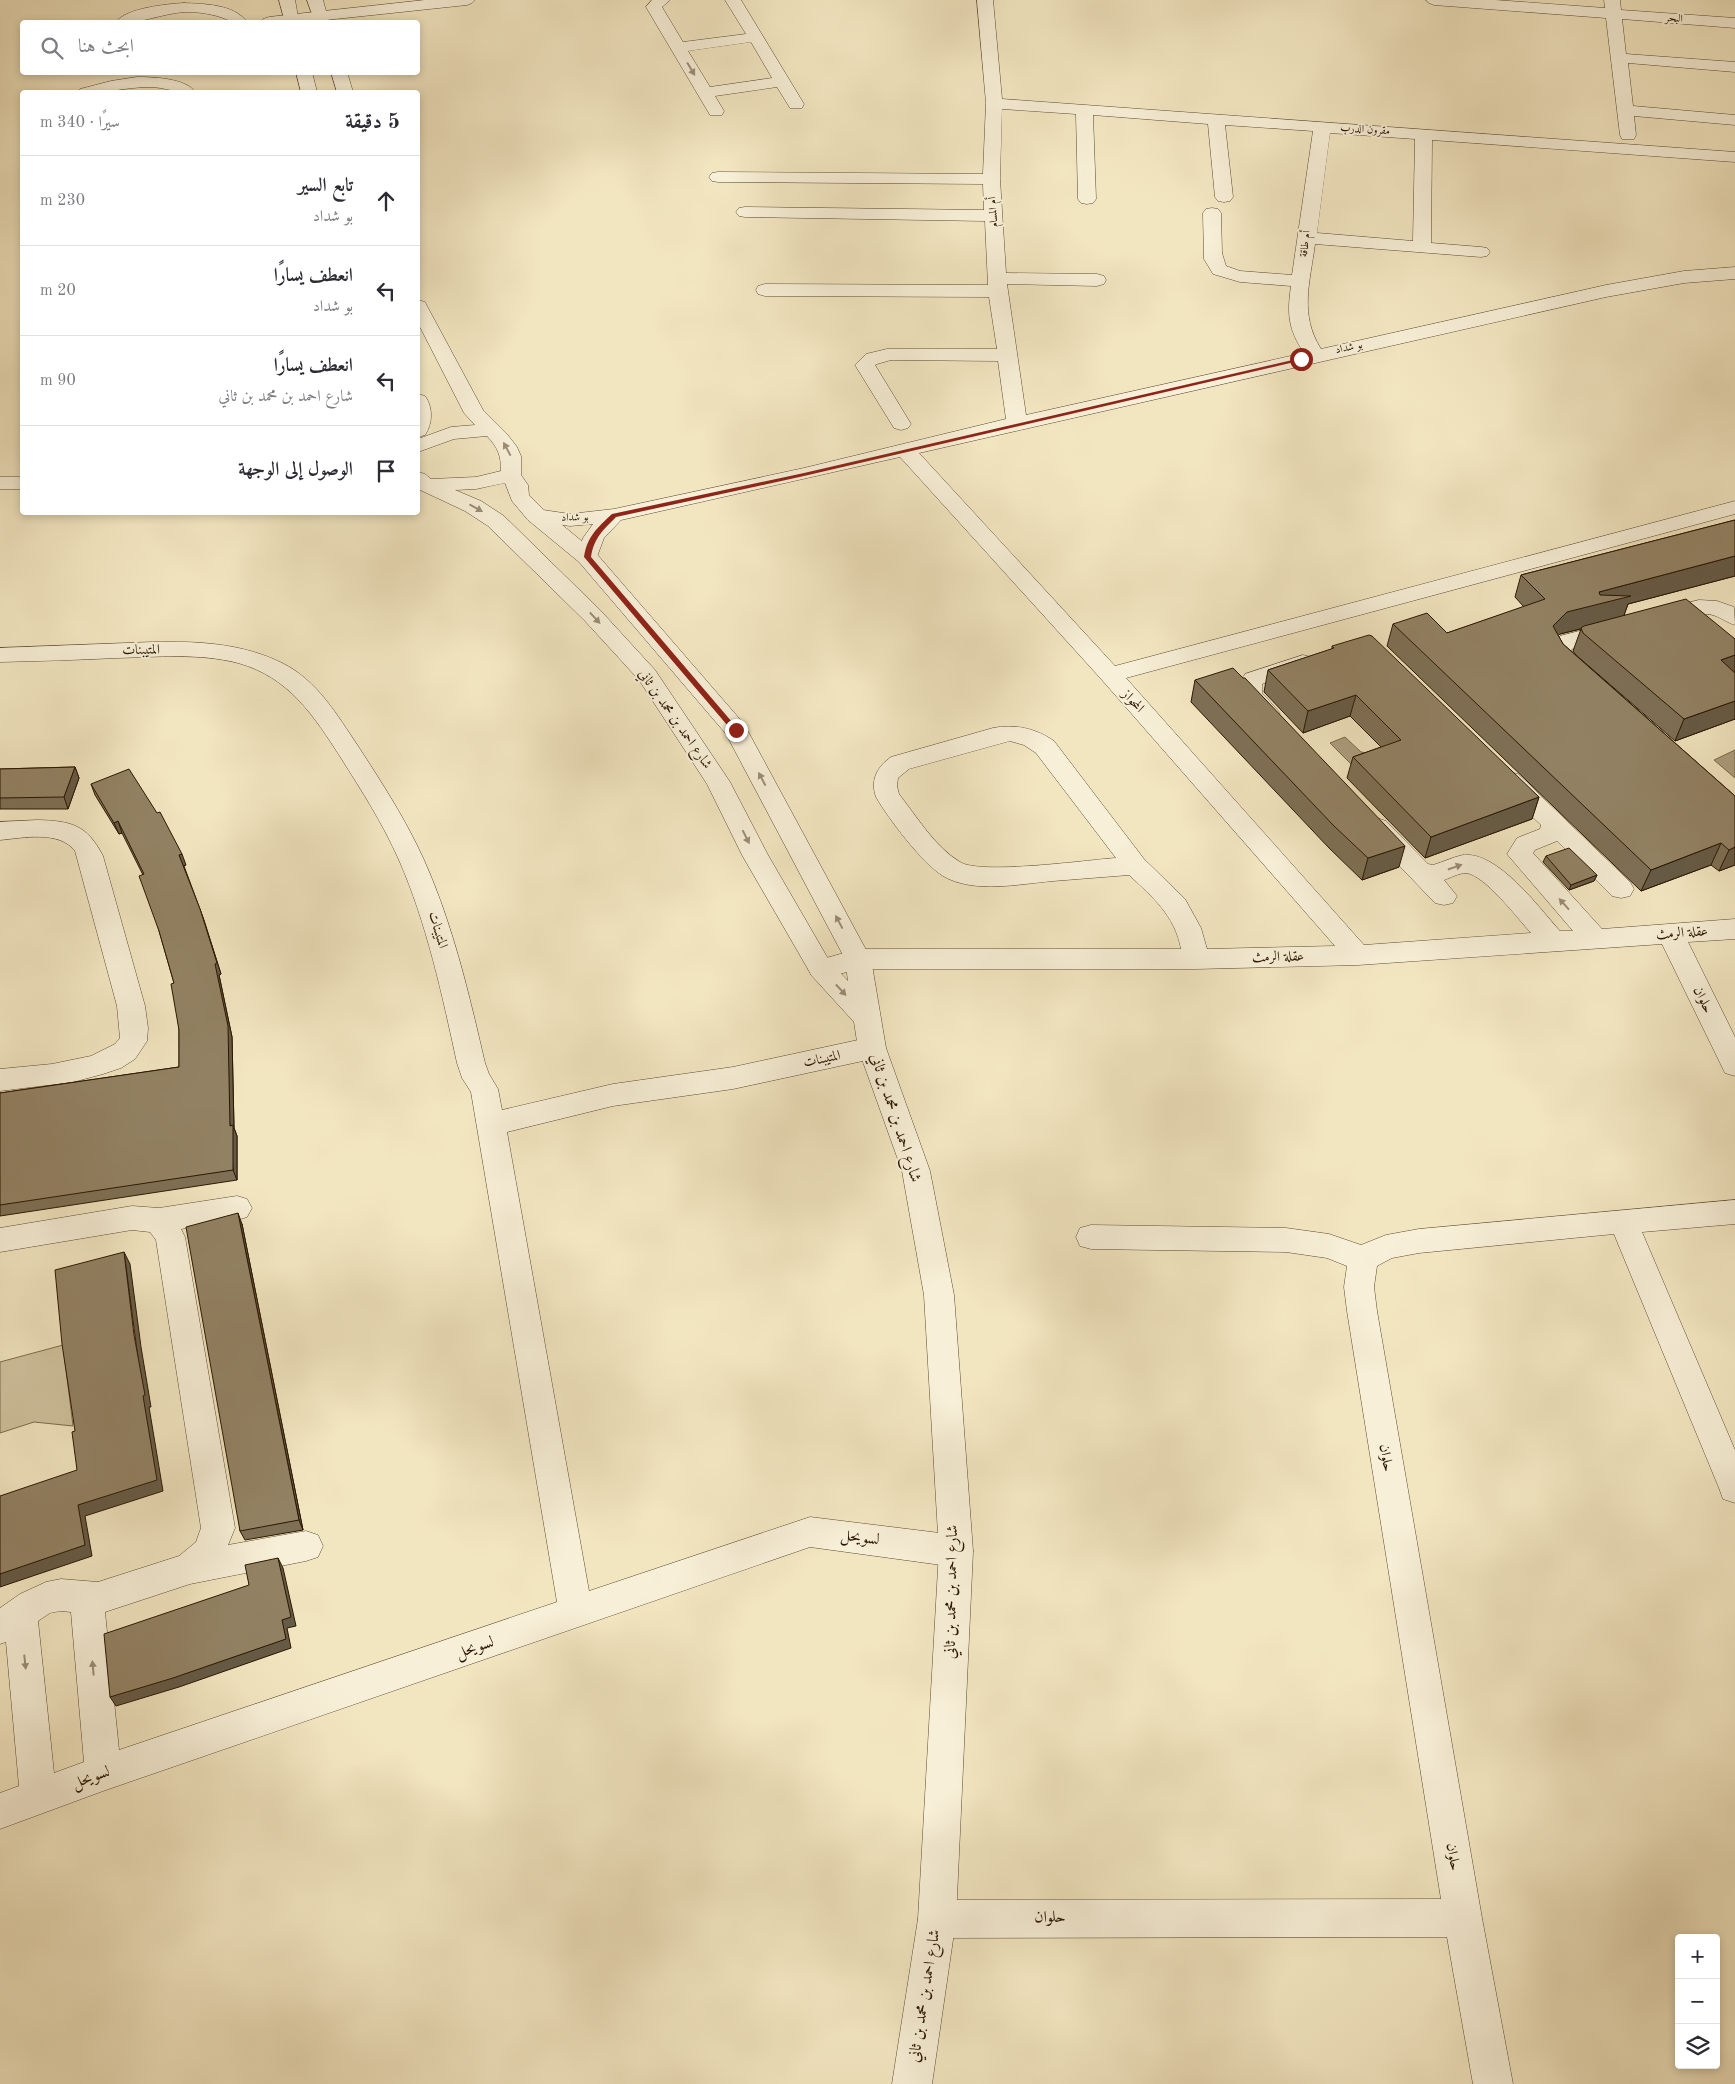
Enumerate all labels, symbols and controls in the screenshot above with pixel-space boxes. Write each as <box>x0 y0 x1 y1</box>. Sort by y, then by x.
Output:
street label: البحر <box>1664 13 1683 26</box>
search box <box>20 20 420 75</box>
icon: search <box>38 34 66 62</box>
text: ابحث هنا <box>78 38 134 57</box>
one-way arrow <box>687 63 696 76</box>
text: 5 دقيقة <box>345 112 400 133</box>
text: سيرًا · 340 m <box>40 115 120 131</box>
street label: مقرون الدرب <box>1340 123 1390 138</box>
text: تابع السير <box>298 177 353 196</box>
icon: ahead <box>372 187 400 215</box>
text: 230 m <box>40 193 85 209</box>
street label: أم المسام <box>983 196 1004 228</box>
text: بو شداد <box>313 209 353 225</box>
street label: أم طاقة <box>1295 229 1316 258</box>
text: انعطف يسارًا <box>274 267 353 286</box>
icon: left <box>372 277 400 305</box>
text: 20 m <box>40 283 76 299</box>
text: بو شداد <box>313 299 353 315</box>
street label: بو شداد <box>1334 340 1364 356</box>
route start <box>1290 348 1313 371</box>
text: انعطف يسارًا <box>274 357 353 376</box>
icon: left <box>372 367 400 395</box>
text: 90 m <box>40 373 76 389</box>
text: شارع احمد بن محمد بن ثاني <box>219 389 353 405</box>
one-way arrow <box>503 442 511 456</box>
icon: arrive <box>372 457 400 485</box>
text: الوصول إلى الوجهة <box>238 461 353 480</box>
one-way arrow <box>469 504 484 512</box>
street label: بو شداد <box>561 512 589 524</box>
one-way arrow <box>589 612 601 624</box>
street label: المتيبنات <box>122 643 160 658</box>
street label: شارع احمد بن محمد بن ثاني <box>632 667 714 774</box>
street label: المحواز <box>1117 685 1147 716</box>
route end <box>725 719 748 742</box>
one-way arrow <box>758 772 766 786</box>
one-way arrow <box>742 830 750 845</box>
one-way arrow <box>1447 863 1462 870</box>
one-way arrow <box>1558 899 1570 911</box>
street label: المتيبنات <box>425 910 450 950</box>
one-way arrow <box>835 915 843 930</box>
street label: عقلة الرمث <box>1655 923 1708 942</box>
street label: عقلة الرمث <box>1252 949 1304 964</box>
one-way arrow <box>835 983 847 995</box>
street label: حلوان <box>1690 985 1715 1016</box>
street label: المتيبنات <box>802 1048 842 1071</box>
street label: شارع احمد بن محمد بن ثاني <box>863 1052 923 1186</box>
street label: حلوان <box>1376 1443 1395 1473</box>
street label: شارع احمد بن محمد بن ثاني <box>943 1525 965 1659</box>
street label: لسويحل <box>839 1528 880 1550</box>
street label: لسويحل <box>454 1634 497 1664</box>
one-way arrow <box>21 1654 29 1670</box>
one-way arrow <box>89 1660 97 1676</box>
street label: لسويحل <box>70 1764 113 1794</box>
street label: حلوان <box>1443 1842 1462 1872</box>
street label: حلوان <box>1034 1910 1066 1926</box>
street label: شارع احمد بن محمد بن ثاني <box>907 1928 947 2064</box>
map controls <box>1675 1934 1720 2069</box>
button: + <box>1675 1934 1720 1979</box>
button: − <box>1675 1979 1720 2024</box>
button: layers <box>1675 2024 1720 2069</box>

